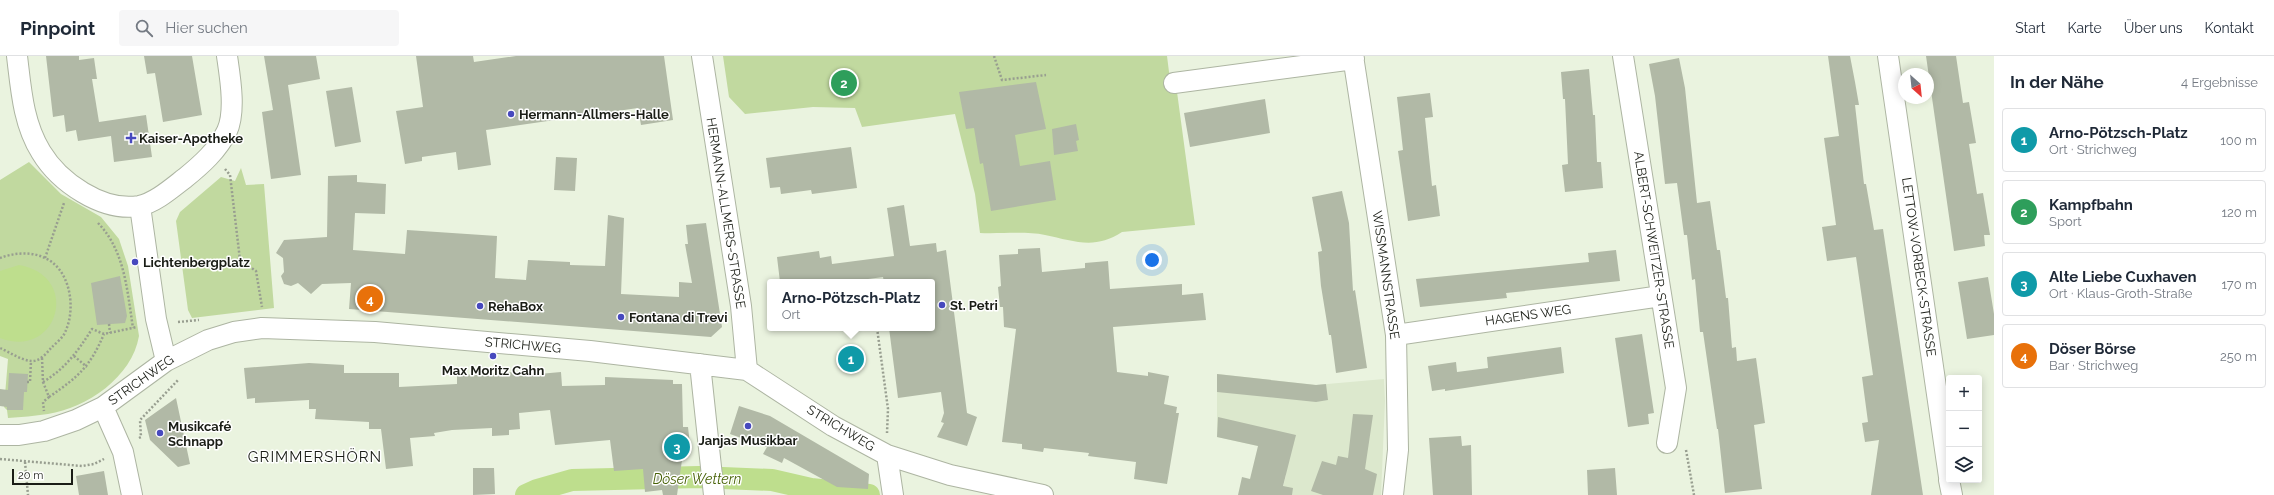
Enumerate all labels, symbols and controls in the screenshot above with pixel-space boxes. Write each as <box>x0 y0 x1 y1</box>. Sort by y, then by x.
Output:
search box <box>119 10 399 46</box>
text: Pinpoint <box>20 17 95 39</box>
icon: search <box>133 17 155 39</box>
text: Hier suchen <box>165 19 248 37</box>
text: Start <box>2015 20 2045 36</box>
text: Karte <box>2067 20 2102 36</box>
text: Über uns <box>2124 20 2183 36</box>
text: Kontakt <box>2205 20 2254 36</box>
pin: 2 <box>831 68 857 98</box>
north arrow <box>1898 68 1934 104</box>
text: In der Nähe <box>2010 72 2104 92</box>
text: 4 Ergebnisse <box>2181 75 2258 90</box>
place label: Hermann-Allmers-Halle <box>519 107 669 122</box>
marker: Hermann-Allmers-Halle <box>506 109 516 119</box>
street label: HERMANN-ALLMERS-STRASSE <box>703 116 749 310</box>
text: Arno-Pötzsch-Platz <box>2049 124 2188 142</box>
place label: Kaiser-Apotheke <box>139 131 243 146</box>
marker: Kaiser-Apotheke <box>126 133 136 143</box>
text: 1 <box>2021 133 2027 148</box>
text: 100 m <box>2220 133 2257 148</box>
text: Ort · Strichweg <box>2049 142 2137 157</box>
street label: ALBERT-SCHWEITZER-STRASSE <box>1631 150 1677 350</box>
street label: LETTOW-VORBECK-STRASSE <box>1899 176 1939 358</box>
text: Kampfbahn <box>2049 196 2133 214</box>
text: 2 <box>2020 205 2028 220</box>
text: 120 m <box>2221 205 2257 220</box>
street label: WISSMANNSTRASSE <box>1370 210 1402 340</box>
text: Sport <box>2049 214 2082 229</box>
your location <box>1142 250 1162 270</box>
place label: Lichtenbergplatz <box>143 255 251 270</box>
marker: Lichtenbergplatz <box>130 257 140 267</box>
text: Alte Liebe Cuxhaven <box>2049 268 2197 286</box>
text: 3 <box>2020 277 2028 292</box>
text: 170 m <box>2221 277 2257 292</box>
popup <box>767 279 935 331</box>
pin: 4 <box>357 284 383 314</box>
text: Ort · Klaus-Groth-Straße <box>2049 286 2192 301</box>
text: Arno-Pötzsch-Platz <box>782 289 920 307</box>
place label: St. Petri <box>950 298 998 313</box>
place label: RehaBox <box>488 299 543 314</box>
marker: St. Petri <box>937 300 947 310</box>
marker: RehaBox <box>475 301 485 311</box>
street label: HAGENS WEG <box>1484 302 1572 328</box>
text: Ort <box>782 307 800 322</box>
place label: Fontana di Trevi <box>629 310 727 325</box>
marker: Fontana di Trevi <box>616 312 626 322</box>
street label: STRICHWEG <box>484 334 562 356</box>
text: Döser Börse <box>2049 340 2136 358</box>
pin: 1 <box>838 344 864 374</box>
text: 4 <box>2020 349 2028 364</box>
text: 250 m <box>2220 349 2257 364</box>
marker: Max Moritz Cahn <box>488 351 498 361</box>
street label: STRICHWEG <box>105 352 177 408</box>
text: Bar · Strichweg <box>2049 358 2138 373</box>
place label: Max Moritz Cahn <box>442 363 544 378</box>
map controls <box>1946 375 1982 483</box>
button: + <box>1946 375 1982 411</box>
street label: STRICHWEG <box>804 402 878 454</box>
button: − <box>1946 411 1982 447</box>
place label: Musikcafé Schnapp <box>168 419 231 449</box>
marker: Janjas Musikbar <box>743 421 753 431</box>
marker: Musikcafé Schnapp <box>155 428 165 438</box>
pin: 3 <box>664 432 690 462</box>
place label: Janjas Musikbar <box>699 433 797 448</box>
district label: GRIMMERSHÖRN <box>248 447 382 466</box>
button: layers <box>1946 447 1982 483</box>
scale bar <box>12 467 73 486</box>
text: 20 m <box>18 469 43 482</box>
water label: Döser Wettern <box>653 471 742 487</box>

